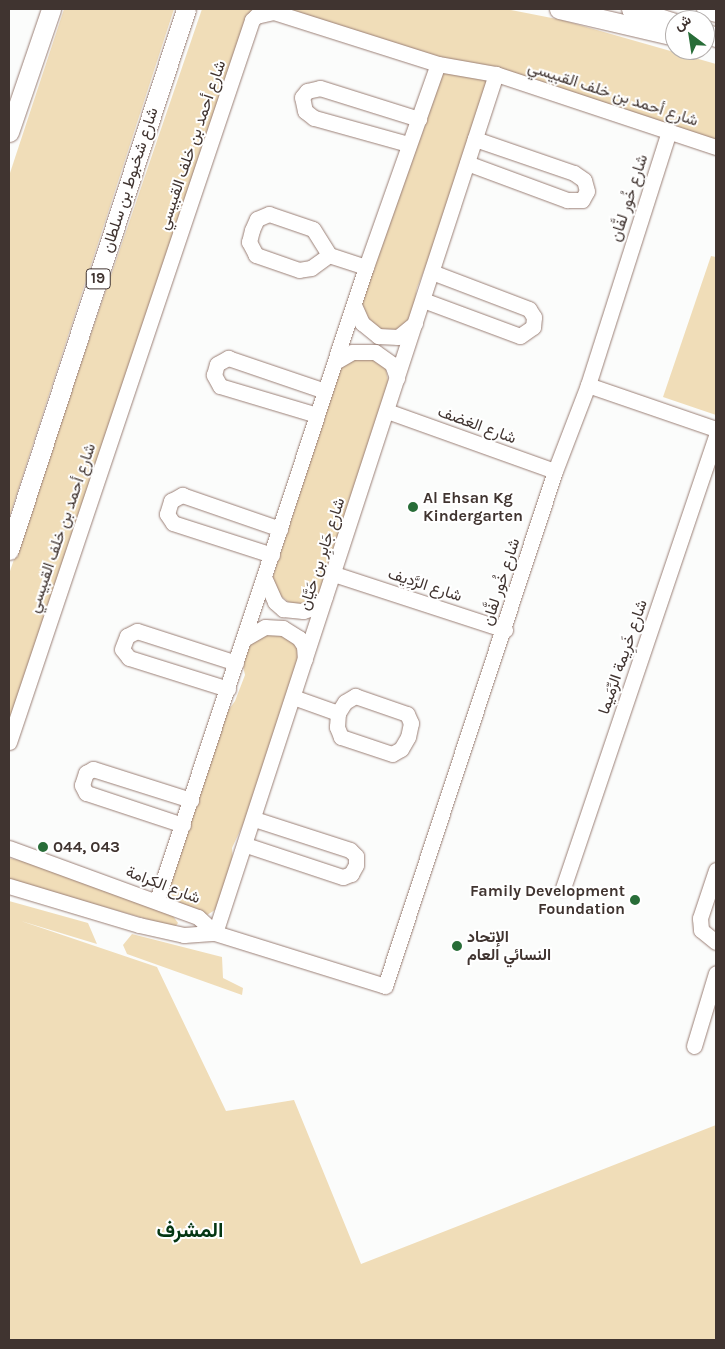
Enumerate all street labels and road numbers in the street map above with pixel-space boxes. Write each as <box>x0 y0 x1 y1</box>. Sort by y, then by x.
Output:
street label: شارع أحمد بن خلف القبيسي <box>525 57 701 131</box>
street label: شارع أحمد بن خلف القبيسي <box>154 58 230 232</box>
street label: شارع شخبوط بن سلطان <box>97 105 163 255</box>
street label: شارع خُور لفَّان <box>606 152 652 244</box>
road number: 19 <box>86 266 110 292</box>
street label: شارع الغضف <box>435 402 519 448</box>
street label: شارع أحمد بن خلف القبيسي <box>24 441 100 615</box>
street label: شارع جَابِر بن حَيَّان <box>295 495 349 613</box>
street label: شارع خُور لفَّان <box>478 536 524 628</box>
street label: شارع الرَّدِيف <box>386 564 464 606</box>
street label: شارع خَرِيمة الرِّمَيما <box>594 597 652 717</box>
street label: شارع الكرامة <box>123 862 203 908</box>

